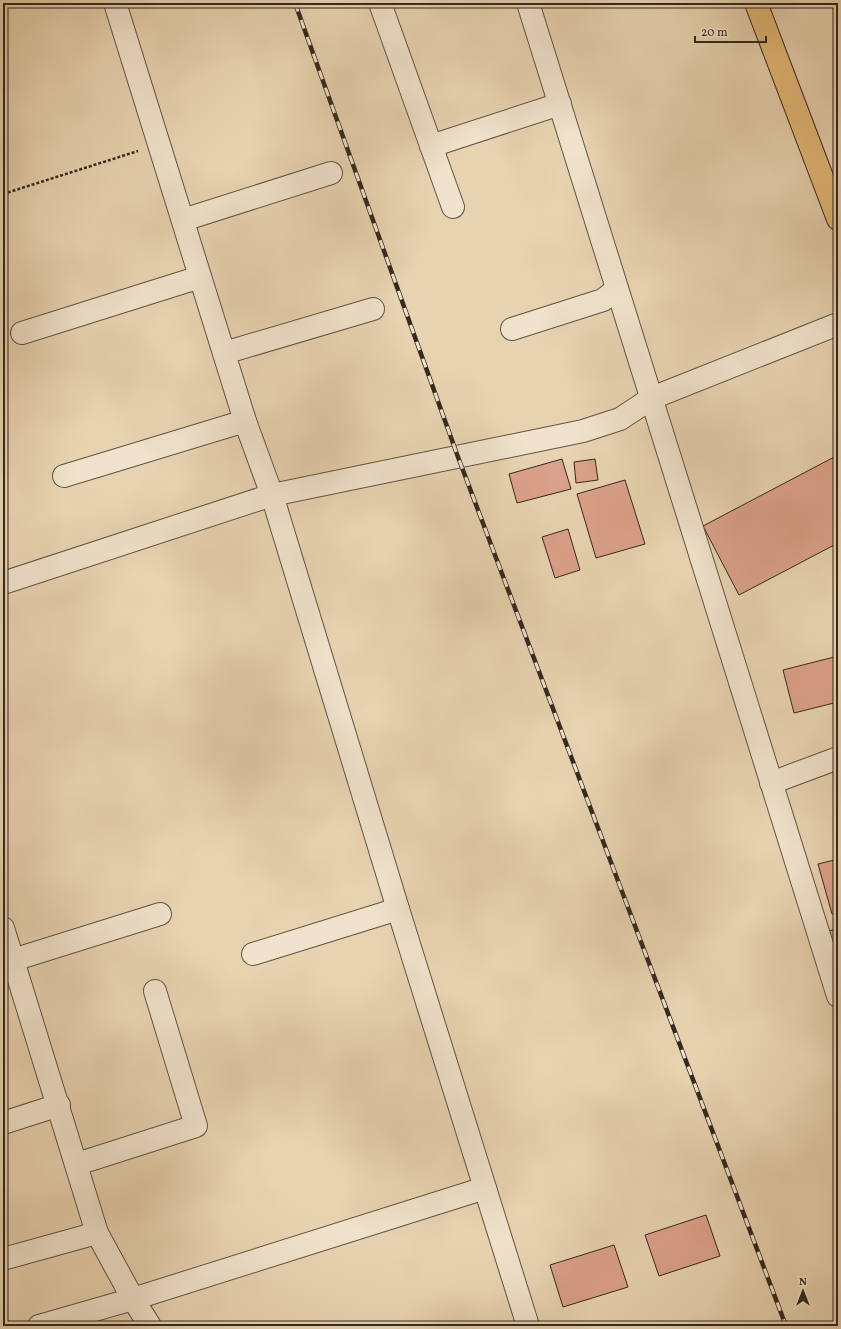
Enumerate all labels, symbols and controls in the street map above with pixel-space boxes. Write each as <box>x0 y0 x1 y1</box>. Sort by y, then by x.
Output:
scale bar <box>695 18 766 44</box>
text: 20 m <box>701 25 728 41</box>
north arrow <box>783 1271 823 1311</box>
text: N <box>799 1275 807 1290</box>

